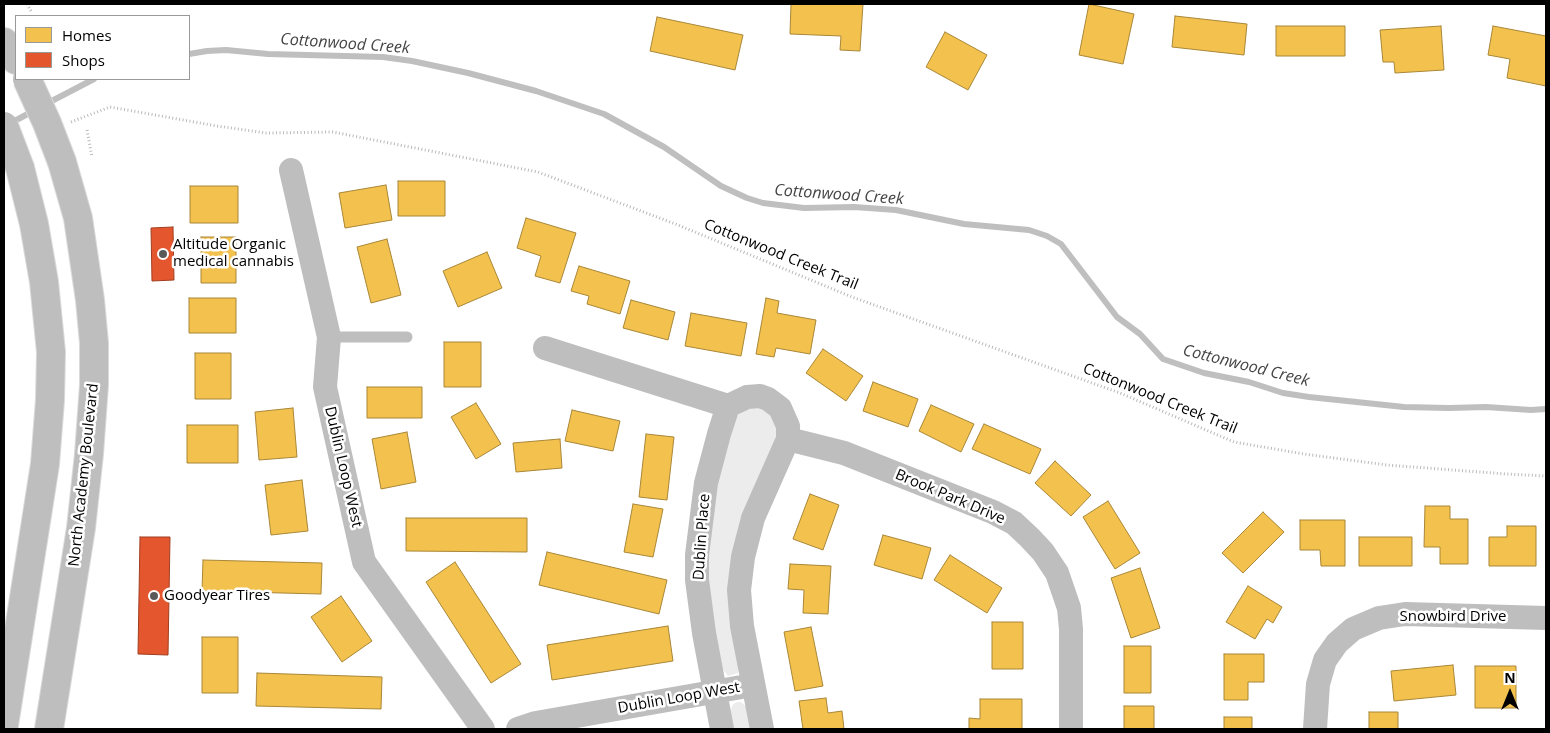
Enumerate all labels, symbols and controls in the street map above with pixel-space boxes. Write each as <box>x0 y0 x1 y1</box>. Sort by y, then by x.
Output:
legend <box>15 15 190 80</box>
text: Homes <box>62 25 112 45</box>
water label: Cottonwood Creek <box>280 30 410 58</box>
text: Shops <box>62 50 105 70</box>
water label: Cottonwood Creek <box>774 181 904 209</box>
street label: Cottonwood Creek Trail <box>701 216 861 294</box>
place label: Altitude Organic medical cannabis <box>173 236 294 271</box>
marker: Altitude Organic medical cannabis <box>157 248 169 260</box>
water label: Cottonwood Creek <box>1181 341 1311 391</box>
street label: Cottonwood Creek Trail <box>1080 360 1240 438</box>
street label: North Academy Boulevard <box>65 383 103 567</box>
street label: Dublin Loop West <box>320 405 366 529</box>
street label: Brook Park Drive <box>892 466 1008 528</box>
street label: Dublin Place <box>690 493 714 581</box>
place label: Goodyear Tires <box>164 587 270 605</box>
marker: Goodyear Tires <box>148 590 160 602</box>
street label: Snowbird Drive <box>1400 608 1506 626</box>
north arrow <box>1485 668 1535 718</box>
text: N <box>1504 668 1516 687</box>
street label: Dublin Loop West <box>617 678 741 718</box>

